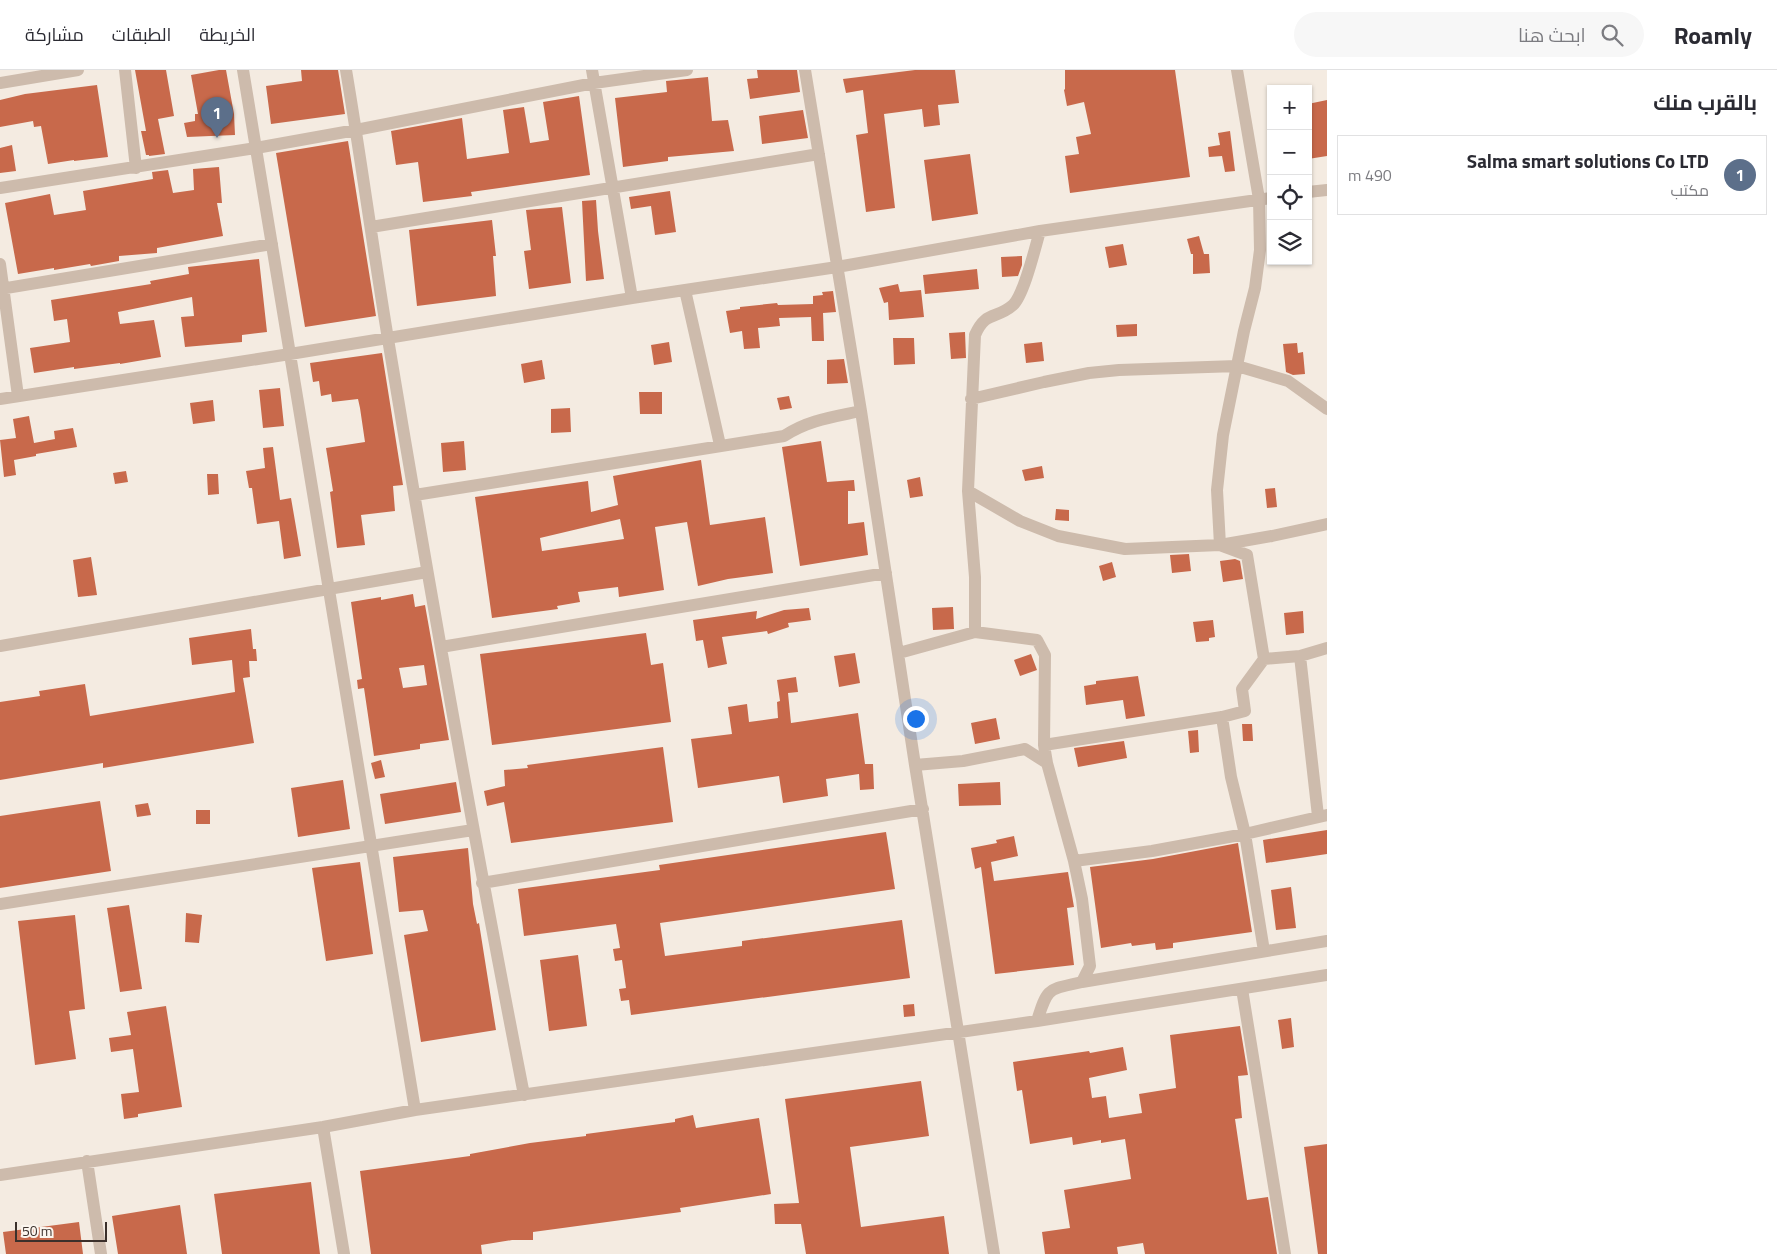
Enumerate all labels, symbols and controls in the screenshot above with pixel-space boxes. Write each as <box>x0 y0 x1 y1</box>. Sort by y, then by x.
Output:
search box <box>1294 12 1644 57</box>
text: Roamly <box>1674 17 1752 53</box>
text: ابحث هنا <box>1518 20 1586 49</box>
text: مشاركة <box>25 21 84 48</box>
text: الطبقات <box>112 21 171 48</box>
text: الخريطة <box>199 21 256 48</box>
icon: search <box>1598 21 1626 49</box>
map controls <box>1267 85 1312 265</box>
button: + <box>1267 85 1312 130</box>
text: بالقرب منك <box>1653 86 1757 118</box>
pin: 1 <box>201 97 233 138</box>
button: − <box>1267 130 1312 175</box>
text: Salma smart solutions Co LTD <box>1467 146 1709 175</box>
text: 490 m <box>1348 163 1392 187</box>
text: 1 <box>1736 163 1744 187</box>
button: locate <box>1267 175 1312 220</box>
text: مكتب <box>1670 178 1709 202</box>
button: layers <box>1267 220 1312 265</box>
your location <box>903 706 929 732</box>
scale bar <box>15 1219 108 1242</box>
text: 50 m <box>22 1220 52 1241</box>

